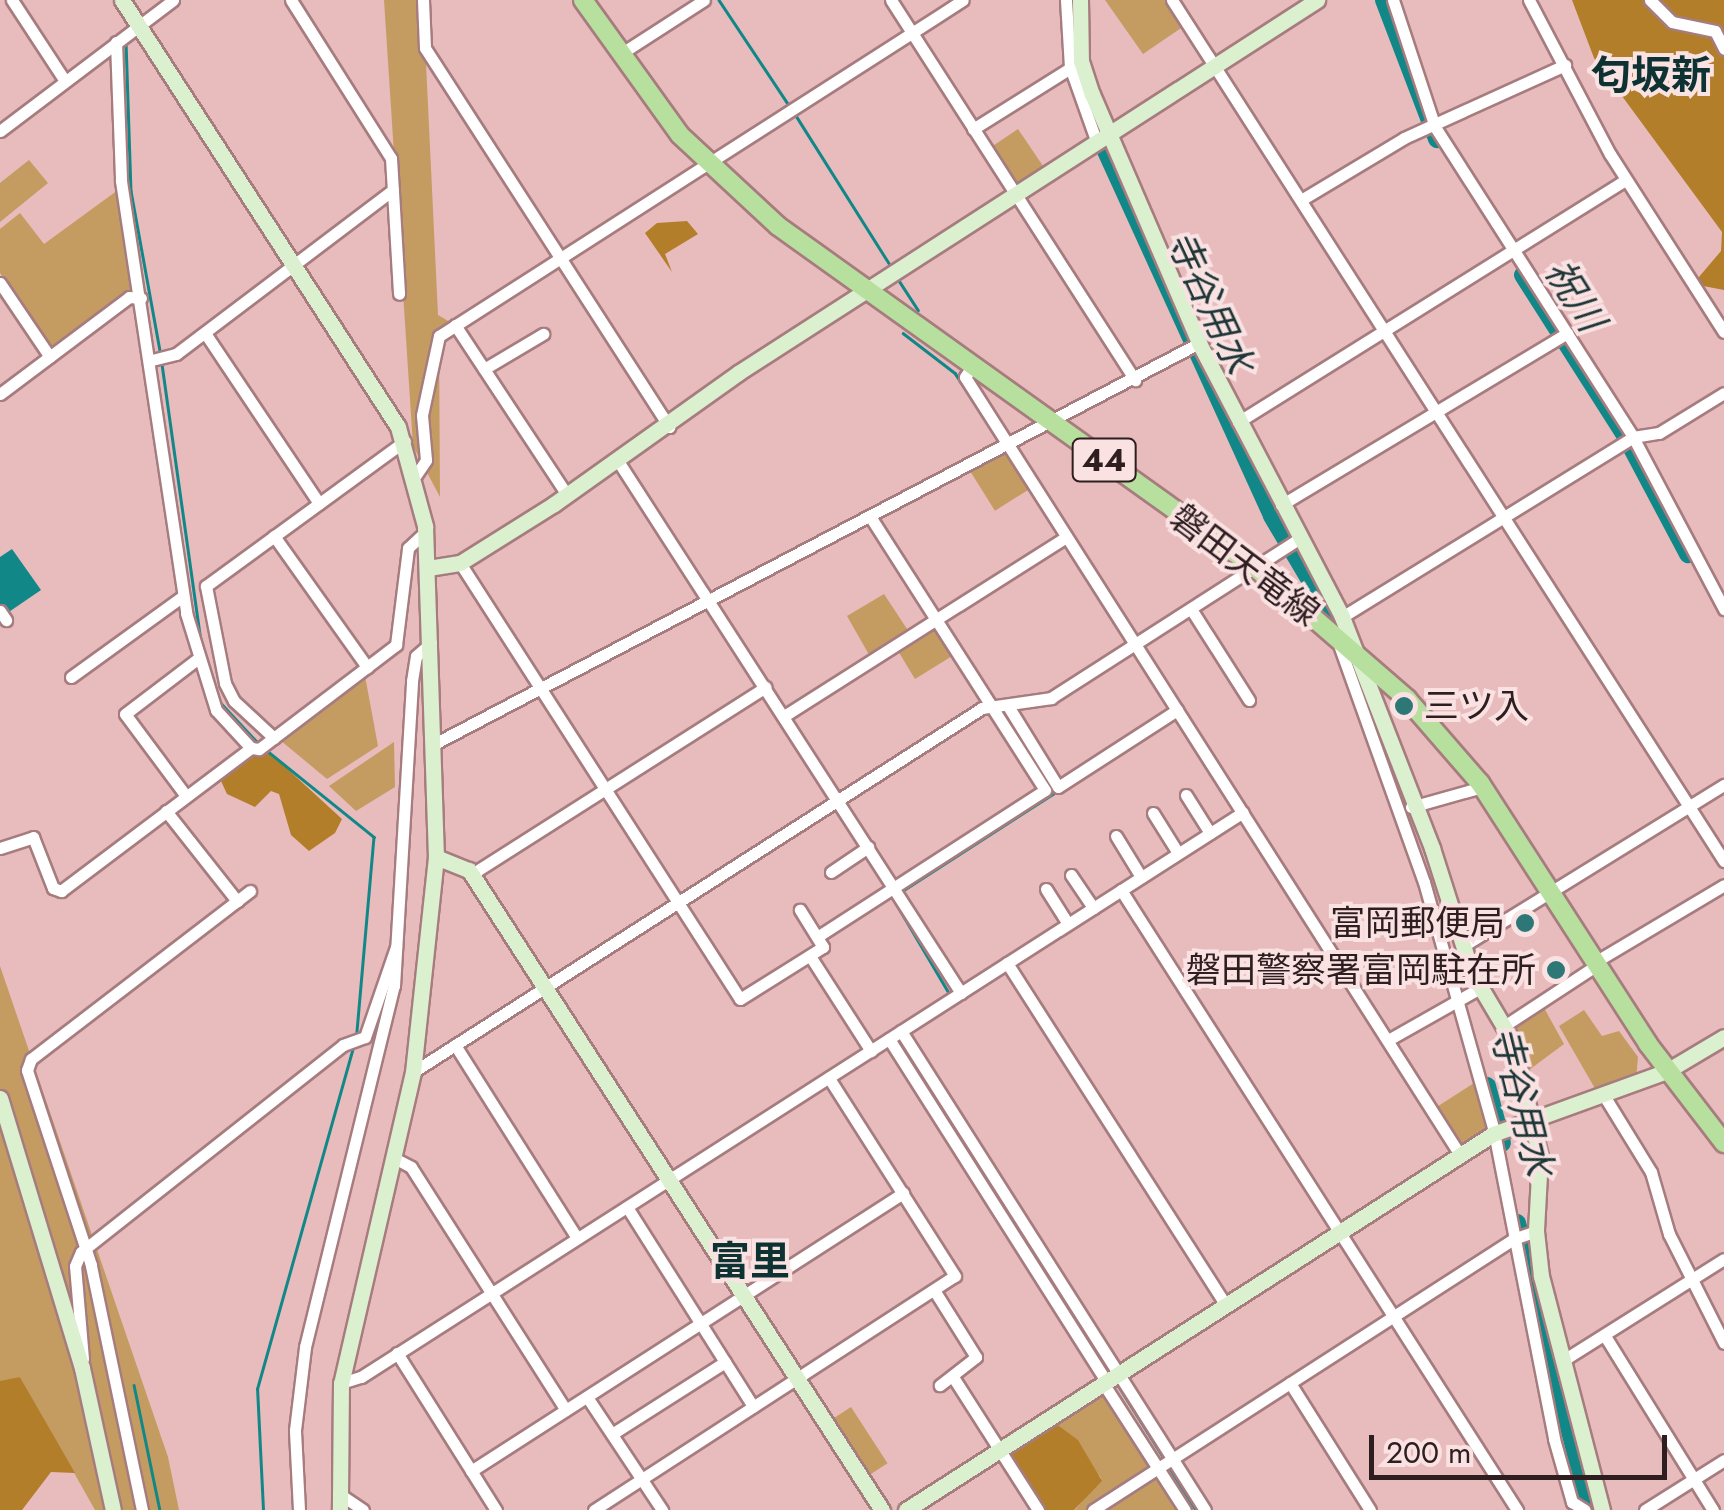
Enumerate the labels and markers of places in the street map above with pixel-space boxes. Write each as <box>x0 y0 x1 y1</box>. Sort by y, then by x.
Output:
place label: 三ツ入 <box>1424 685 1529 727</box>
marker: 三ツ入 <box>1393 695 1415 717</box>
place label: 富岡郵便局 <box>1330 902 1505 944</box>
marker: 富岡郵便局 <box>1514 912 1536 934</box>
place label: 磐田警察署富岡駐在所 <box>1186 949 1536 991</box>
marker: 磐田警察署富岡駐在所 <box>1545 959 1567 981</box>

